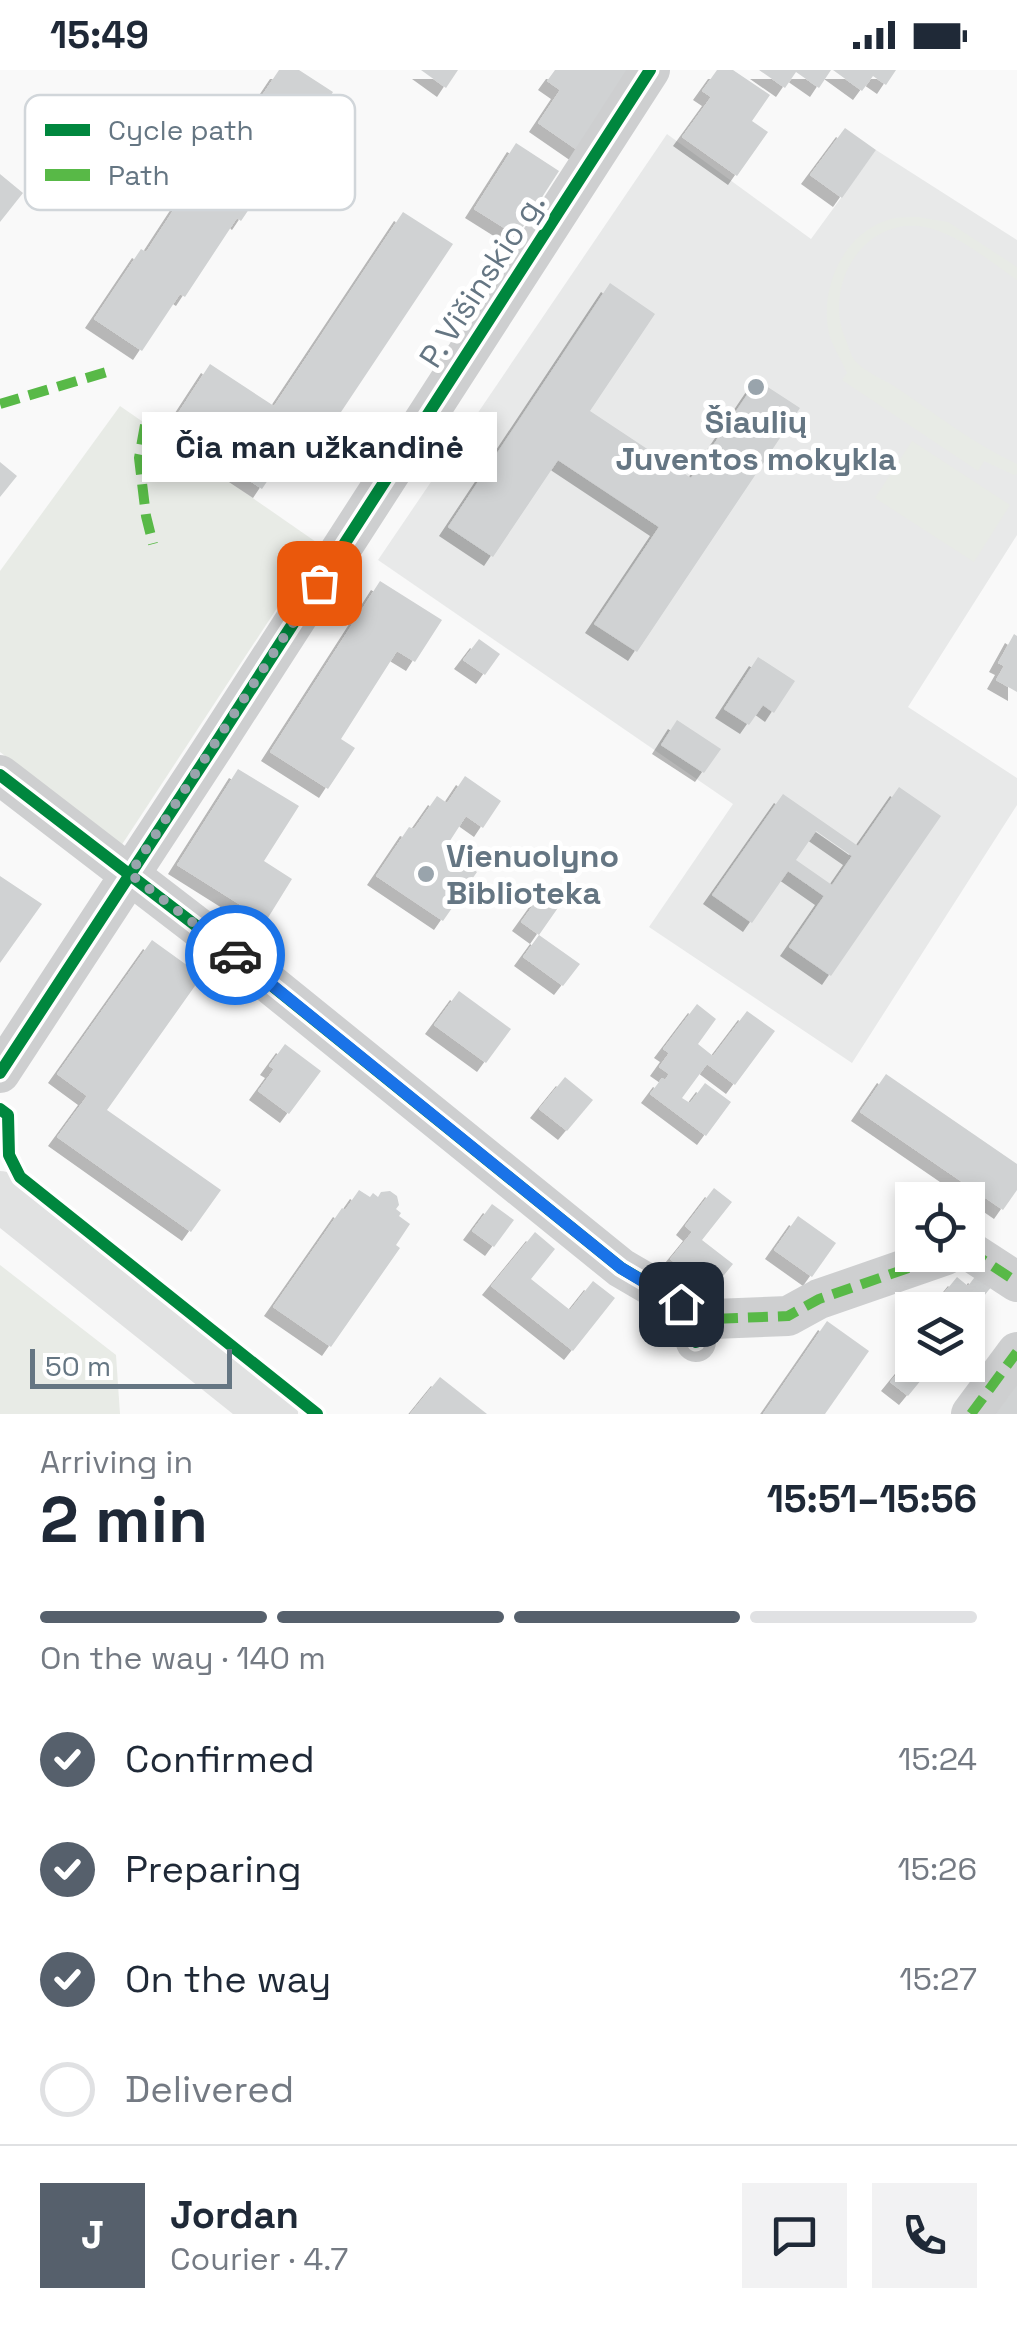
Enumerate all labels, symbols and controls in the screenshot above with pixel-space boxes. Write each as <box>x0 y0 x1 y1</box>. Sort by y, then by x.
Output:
text: 15:49 <box>50 11 149 59</box>
legend <box>25 95 355 210</box>
text: Cycle path <box>108 112 254 148</box>
text: Path <box>108 157 170 193</box>
street label: P. Višinskio g. <box>410 185 554 375</box>
marker: Šiaulių Juventos mokykla <box>745 376 767 398</box>
place label: Šiaulių Juventos mokykla <box>615 402 897 479</box>
callout: Čia man užkandinė <box>142 413 496 483</box>
text: Čia man užkandinė <box>175 427 464 467</box>
pin <box>277 541 362 626</box>
icon: bag <box>292 556 347 611</box>
place label: Vienuolyno Biblioteka <box>446 836 619 913</box>
marker: Vienuolyno Biblioteka <box>415 863 437 885</box>
courier <box>185 905 285 1005</box>
icon: car <box>208 928 263 983</box>
map controls <box>895 1182 985 1382</box>
button: locate <box>895 1182 985 1272</box>
pin <box>639 1262 724 1347</box>
icon: home <box>654 1277 709 1332</box>
button: layers <box>895 1292 985 1382</box>
scale bar <box>30 1344 232 1388</box>
text: 50 m <box>45 1348 111 1384</box>
text: Arriving in <box>40 1442 193 1482</box>
text: 15:51–15:56 <box>767 1475 977 1523</box>
text: 2 min <box>40 1478 208 1561</box>
text: On the way · 140 m <box>40 1638 326 1678</box>
icon: check <box>40 1732 95 1787</box>
text: Confirmed <box>125 1735 315 1783</box>
text: 15:24 <box>898 1739 977 1779</box>
icon: check <box>40 1842 95 1897</box>
text: Preparing <box>125 1845 302 1893</box>
text: 15:26 <box>897 1849 977 1889</box>
icon: check <box>40 1952 95 2007</box>
text: On the way <box>125 1955 331 2003</box>
text: 15:27 <box>899 1959 977 1999</box>
text: Delivered <box>125 2065 294 2113</box>
button: chat <box>742 2183 847 2288</box>
button: phone <box>872 2183 977 2288</box>
text: Jordan <box>170 2191 299 2239</box>
text: J <box>81 2211 104 2259</box>
text: Courier · 4.7 <box>170 2239 348 2279</box>

